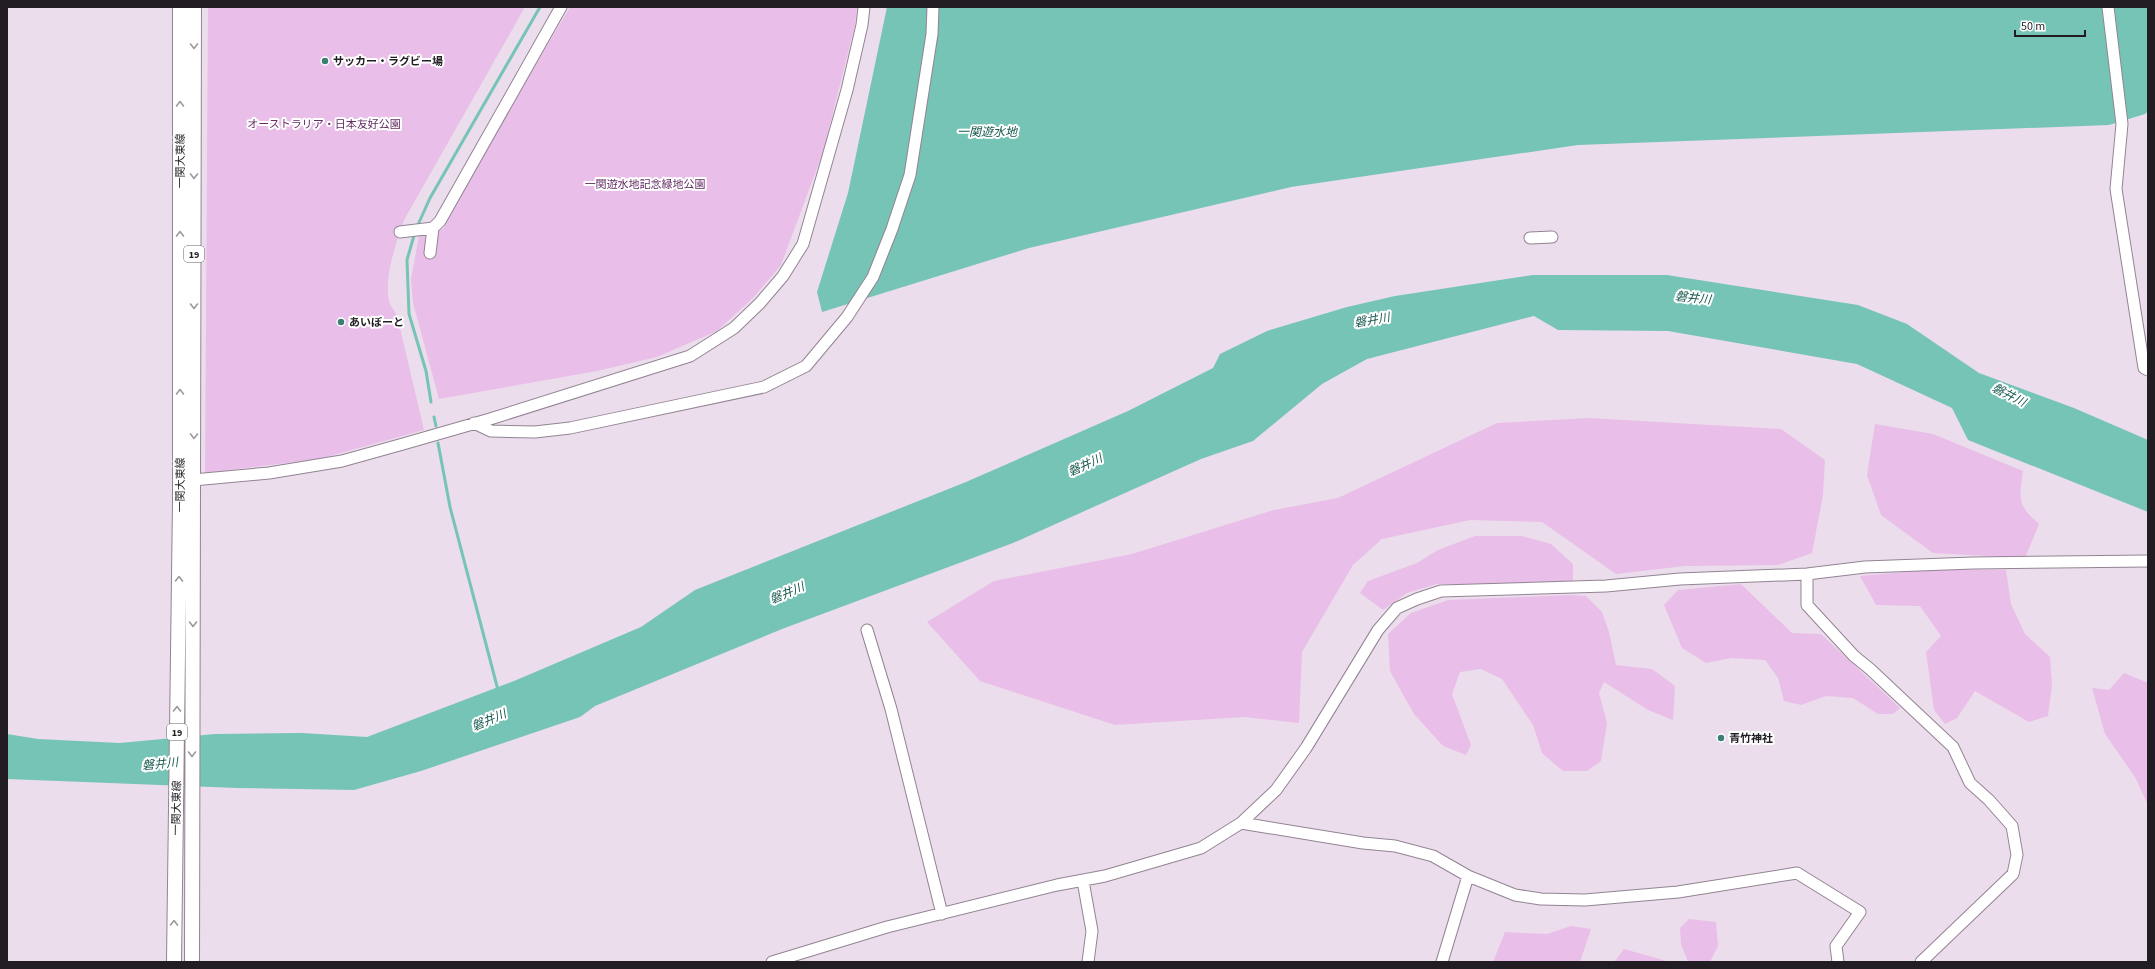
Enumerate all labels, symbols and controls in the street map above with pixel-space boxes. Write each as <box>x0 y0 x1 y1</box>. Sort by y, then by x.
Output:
scale bar <box>2015 12 2085 38</box>
text: 50 m <box>2021 18 2045 35</box>
one-way arrow <box>190 43 198 49</box>
place label: サッカー・ラグビー場 <box>333 54 443 69</box>
marker: サッカー・ラグビー場 <box>320 56 330 66</box>
one-way arrow <box>176 101 184 107</box>
park label: オーストラリア・日本友好公園 <box>247 117 401 132</box>
water label: 一関遊水地 <box>957 124 1019 141</box>
street label: 一関大東線 <box>173 134 188 189</box>
one-way arrow <box>190 173 198 179</box>
park label: 一関遊水地記念緑地公園 <box>585 177 706 192</box>
one-way arrow <box>176 231 184 237</box>
road number: 19 <box>184 246 204 262</box>
water label: 磐井川 <box>1674 288 1714 309</box>
one-way arrow <box>190 303 198 309</box>
water label: 磐井川 <box>1353 309 1393 332</box>
place label: あいぽーと <box>349 315 404 330</box>
marker: あいぽーと <box>336 317 346 327</box>
water label: 磐井川 <box>1989 380 2030 412</box>
one-way arrow <box>176 389 184 395</box>
one-way arrow <box>190 433 198 439</box>
water label: 磐井川 <box>1065 449 1107 481</box>
street label: 一関大東線 <box>173 458 188 513</box>
one-way arrow <box>175 576 183 582</box>
water label: 磐井川 <box>767 578 809 608</box>
one-way arrow <box>189 621 197 627</box>
water label: 磐井川 <box>469 705 511 735</box>
one-way arrow <box>173 706 181 712</box>
road number: 19 <box>167 724 187 740</box>
place label: 青竹神社 <box>1729 731 1773 746</box>
marker: 青竹神社 <box>1716 733 1726 743</box>
one-way arrow <box>188 751 196 757</box>
water label: 磐井川 <box>141 754 181 775</box>
street label: 一関大東線 <box>169 780 184 836</box>
one-way arrow <box>170 920 178 926</box>

